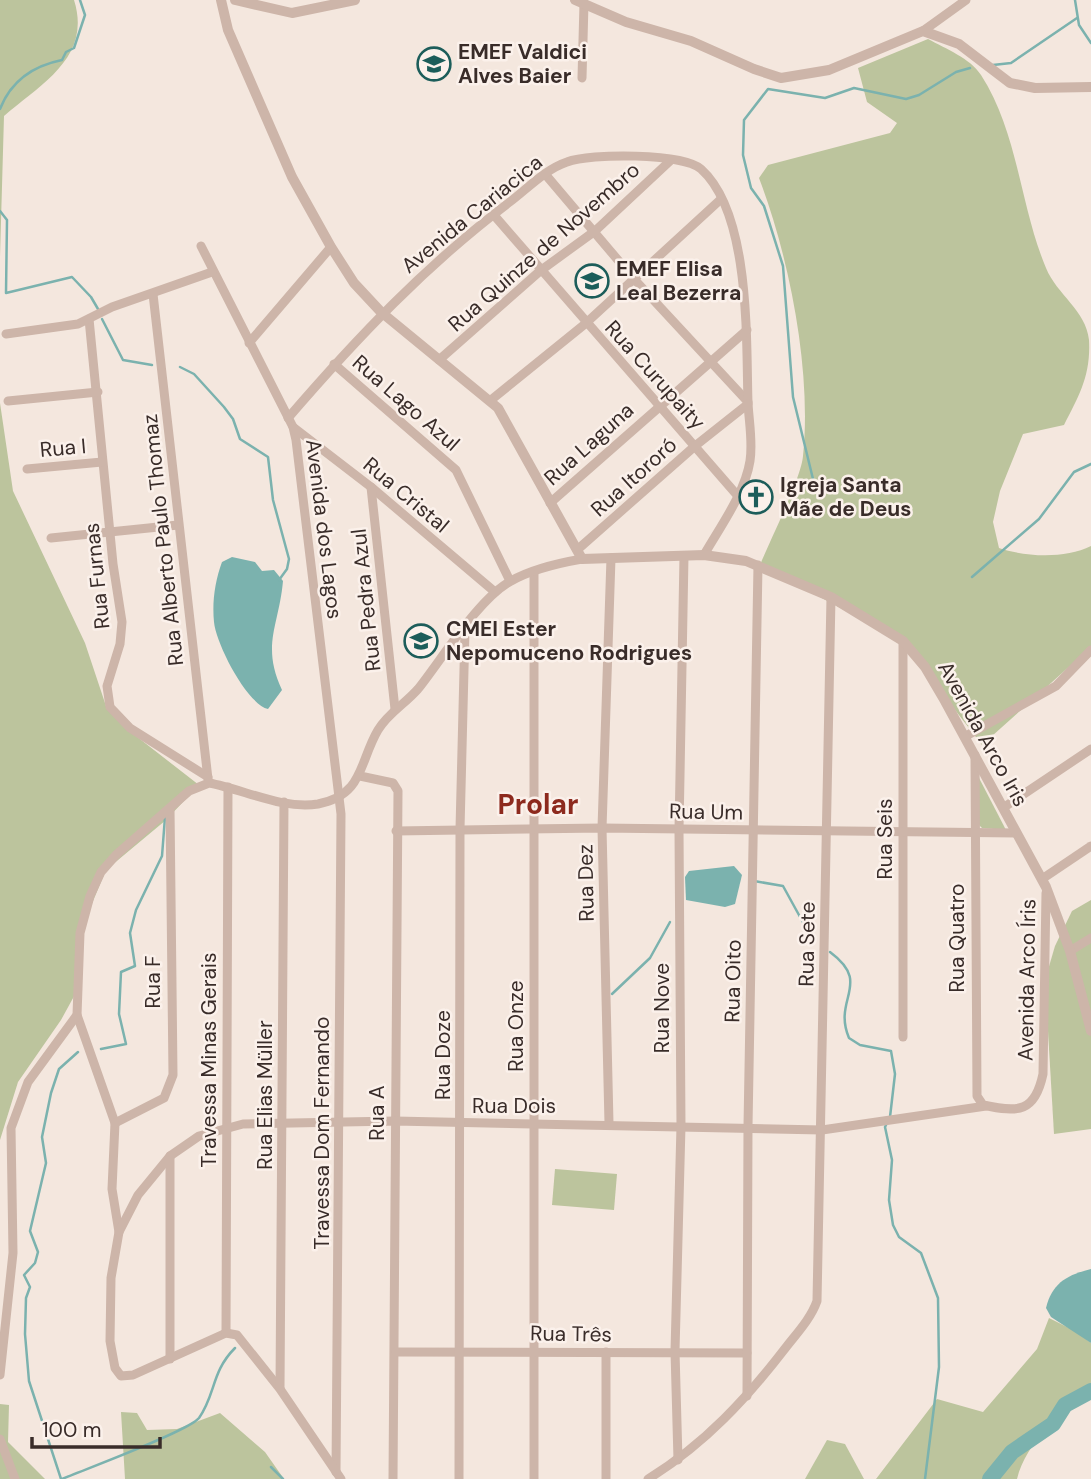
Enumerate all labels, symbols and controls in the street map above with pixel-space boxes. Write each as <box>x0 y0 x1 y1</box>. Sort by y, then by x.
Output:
place label: EMEF Valdici Alves Baier <box>458 38 587 90</box>
school or university icon: EMEF Valdici Alves Baier <box>415 45 453 83</box>
street label: Avenida Cariacica <box>396 148 548 280</box>
street label: Rua Quinze de Novembro <box>442 156 646 338</box>
place label: EMEF Elisa Leal Bezerra <box>616 255 741 307</box>
school or university icon: EMEF Elisa Leal Bezerra <box>573 262 611 300</box>
street label: Rua Curupaity <box>598 314 712 436</box>
street label: Rua Lago Azul <box>346 349 466 457</box>
street label: Rua Laguna <box>538 396 640 492</box>
street label: Rua Alberto Paulo Thomaz <box>136 413 190 667</box>
street label: Rua Itororó <box>585 431 683 523</box>
street label: Rua I <box>39 432 87 464</box>
street label: Avenida dos Lagos <box>299 437 349 621</box>
street label: Rua Cristal <box>357 451 455 539</box>
place label: Igreja Santa Mãe de Deus <box>780 471 911 523</box>
church icon: Igreja Santa Mãe de Deus <box>737 478 775 516</box>
street label: Rua Furnas <box>78 522 116 630</box>
street label: Rua Pedra Azul <box>345 527 387 673</box>
place label: CMEI Ester Nepomuceno Rodrigues <box>446 615 692 667</box>
school or university icon: CMEI Ester Nepomuceno Rodrigues <box>402 622 440 660</box>
street label: Avenida Arco Iris <box>931 656 1035 812</box>
district label: Prolar <box>498 786 578 823</box>
street label: Rua Um <box>669 797 743 827</box>
street label: Rua Seis <box>871 798 899 880</box>
street label: Rua Dez <box>571 844 601 922</box>
street label: Rua Quatro <box>943 884 971 993</box>
street label: Avenida Arco Íris <box>1012 899 1042 1061</box>
street label: Rua Sete <box>792 901 822 987</box>
street label: Rua Oito <box>718 939 748 1023</box>
street label: Travessa Minas Gerais <box>195 953 223 1167</box>
street label: Rua F <box>139 956 167 1008</box>
street label: Rua Nove <box>648 963 676 1053</box>
street label: Rua Onze <box>502 980 530 1072</box>
street label: Rua Doze <box>429 1010 457 1100</box>
street label: Travessa Dom Fernando <box>308 1017 336 1249</box>
street label: Rua Elias Müller <box>251 1020 279 1170</box>
street label: Rua A <box>363 1085 391 1141</box>
street label: Rua Dois <box>472 1092 556 1120</box>
street label: Rua Três <box>530 1319 612 1349</box>
scale bar <box>32 1406 159 1450</box>
text: 100 m <box>42 1416 102 1444</box>

